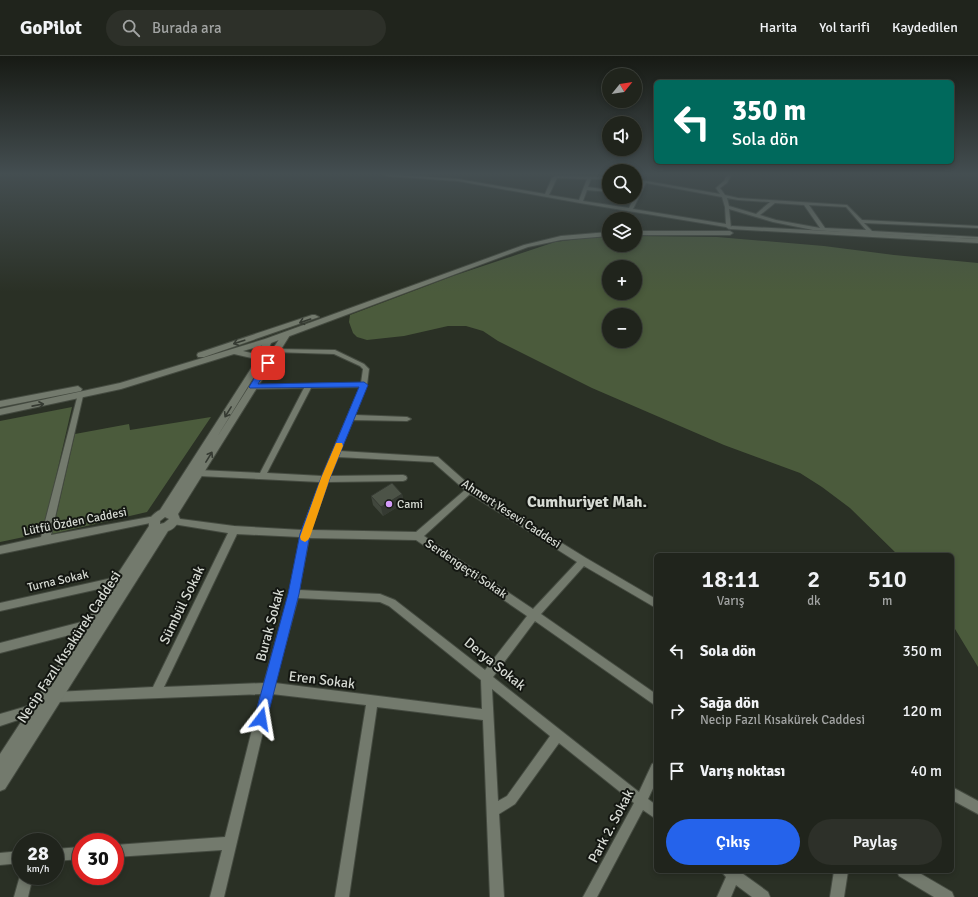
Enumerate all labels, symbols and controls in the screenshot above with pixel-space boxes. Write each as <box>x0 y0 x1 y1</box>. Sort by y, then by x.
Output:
search box <box>106 10 386 46</box>
text: GoPilot <box>20 16 82 40</box>
icon: search <box>120 17 142 39</box>
text: Burada ara <box>152 19 222 37</box>
text: Harita <box>760 19 797 36</box>
text: Yol tarifi <box>819 19 870 36</box>
text: Kaydedilen <box>892 19 958 36</box>
north arrow <box>602 68 642 108</box>
map controls <box>602 68 642 348</box>
text: 350 m <box>732 94 806 128</box>
icon: left <box>666 96 718 148</box>
button: sound <box>602 116 642 156</box>
text: Sola dön <box>732 128 798 150</box>
button: search <box>602 164 642 204</box>
button: layers <box>602 212 642 252</box>
button: + <box>602 260 642 300</box>
button: − <box>602 308 642 348</box>
one-way arrow <box>299 317 311 325</box>
one-way arrow <box>233 339 246 346</box>
pin <box>251 346 285 380</box>
icon: arrive <box>257 352 279 374</box>
one-way arrow <box>31 400 44 408</box>
one-way arrow <box>224 406 233 417</box>
one-way arrow <box>205 452 213 463</box>
street label: Ahmert Yesevi Caddesi <box>459 476 563 552</box>
district label: Cumhuriyet Mah. <box>527 492 647 512</box>
place label: Cami <box>397 497 423 512</box>
marker: Cami <box>384 499 394 509</box>
street label: Lütfü Özden Caddesi <box>22 505 128 539</box>
street label: Serdengeçti Sokak <box>422 536 510 602</box>
street label: Sümbül Sokak <box>156 563 208 647</box>
text: 18:11 <box>701 564 760 594</box>
text: 2 <box>807 564 820 594</box>
text: 510 <box>868 564 907 594</box>
street label: Turna Sokak <box>26 567 90 595</box>
street label: Necip Fazıl Kısakürek Caddesi <box>13 568 125 726</box>
street label: Burak Sokak <box>252 587 288 663</box>
text: Varış <box>717 593 744 609</box>
text: dk <box>807 593 821 609</box>
text: m <box>882 593 892 609</box>
street label: Derya Sokak <box>461 634 529 694</box>
icon: left <box>666 640 688 662</box>
text: Sola dön <box>700 642 756 660</box>
text: 350 m <box>902 642 942 660</box>
street label: Eren Sokak <box>288 667 356 693</box>
text: Sağa dön <box>700 694 759 712</box>
position arrow <box>240 698 282 740</box>
icon: right <box>666 700 688 722</box>
text: 120 m <box>902 702 942 720</box>
text: Necip Fazıl Kısakürek Caddesi <box>700 712 865 728</box>
icon: arrive <box>666 760 688 782</box>
text: Varış noktası <box>700 762 785 780</box>
text: 40 m <box>911 762 942 780</box>
street label: Park 2. Sokak <box>585 786 637 866</box>
button: Çıkış <box>666 819 800 865</box>
button: Paylaş <box>808 819 942 865</box>
speed limit sign: 30 <box>72 833 124 885</box>
text: 28 <box>27 841 49 866</box>
text: km/h <box>27 863 49 875</box>

